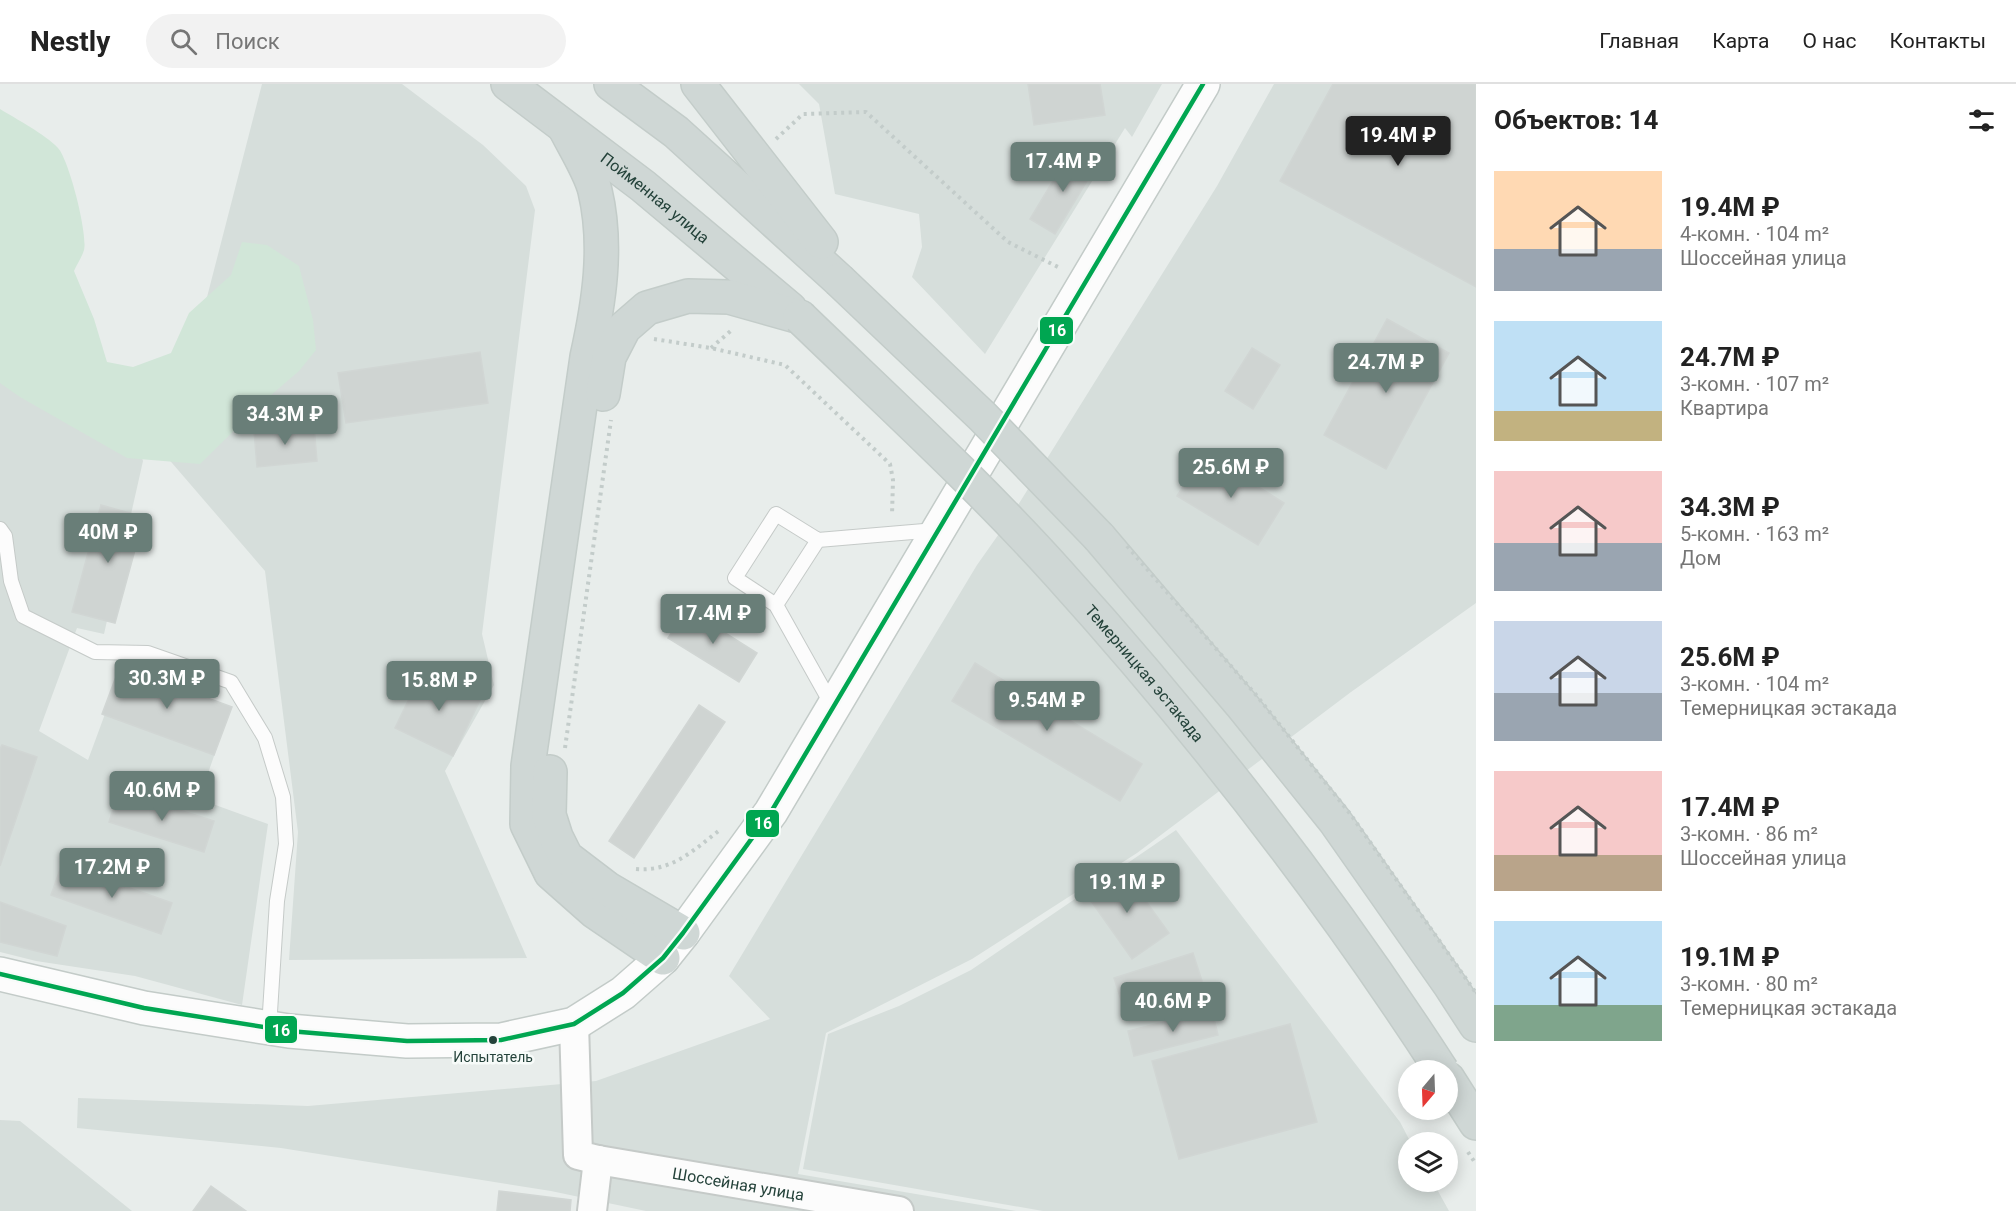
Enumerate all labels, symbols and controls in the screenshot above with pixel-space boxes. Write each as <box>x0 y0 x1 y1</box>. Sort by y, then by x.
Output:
search box <box>146 14 566 68</box>
text: Nestly <box>30 25 110 58</box>
icon: search <box>167 25 200 58</box>
text: Поиск <box>215 29 280 54</box>
text: Главная <box>1599 29 1679 53</box>
text: Карта <box>1712 29 1769 53</box>
text: О нас <box>1802 29 1857 53</box>
text: Контакты <box>1890 29 1986 53</box>
icon: filters <box>1965 104 1998 137</box>
text: Объектов: 14 <box>1494 105 1658 135</box>
pin: 19.4M ₽ <box>1343 116 1453 167</box>
text: 19.4M ₽ <box>1360 123 1436 147</box>
pin: 17.4M ₽ <box>1008 142 1118 193</box>
street label: Пойменная улица <box>597 148 713 247</box>
text: 17.4M ₽ <box>1025 149 1101 173</box>
text: 19.4M ₽ <box>1680 192 1780 222</box>
icon: home <box>1542 195 1614 267</box>
text: 4-комн. · 104 m² <box>1680 222 1829 246</box>
text: Шоссейная улица <box>1680 246 1847 270</box>
line badge: 16 <box>1039 316 1074 345</box>
text: 16 <box>1048 321 1066 340</box>
text: 24.7M ₽ <box>1680 342 1780 372</box>
pin: 24.7M ₽ <box>1331 343 1441 394</box>
icon: home <box>1542 345 1614 417</box>
text: 24.7M ₽ <box>1348 350 1424 374</box>
text: 3-комн. · 107 m² <box>1680 372 1829 396</box>
pin: 34.3M ₽ <box>230 395 340 446</box>
text: Квартира <box>1680 396 1769 420</box>
text: 34.3M ₽ <box>247 402 323 426</box>
pin: 25.6M ₽ <box>1176 448 1286 499</box>
text: 25.6M ₽ <box>1193 455 1269 479</box>
text: 34.3M ₽ <box>1680 492 1780 522</box>
icon: home <box>1542 495 1614 567</box>
pin: 40M ₽ <box>66 513 150 564</box>
text: 40M ₽ <box>78 520 138 544</box>
text: 5-комн. · 163 m² <box>1680 522 1829 546</box>
text: Дом <box>1680 546 1721 570</box>
pin: 17.4M ₽ <box>658 594 768 645</box>
text: 17.4M ₽ <box>675 601 751 625</box>
street label: Темерницкая эстакада <box>1081 601 1208 745</box>
text: 25.6M ₽ <box>1680 642 1780 672</box>
icon: home <box>1542 645 1614 717</box>
pin: 30.3M ₽ <box>112 659 222 710</box>
pin: 15.8M ₽ <box>384 661 494 712</box>
text: 30.3M ₽ <box>129 666 205 690</box>
text: 15.8M ₽ <box>401 668 477 692</box>
text: 3-комн. · 104 m² <box>1680 672 1829 696</box>
pin: 9.54M ₽ <box>992 681 1102 732</box>
text: 9.54M ₽ <box>1009 688 1085 712</box>
text: Темерницкая эстакада <box>1680 696 1897 720</box>
pin: 40.6M ₽ <box>107 771 217 822</box>
text: 40.6M ₽ <box>124 778 200 802</box>
text: 17.4M ₽ <box>1680 792 1780 822</box>
icon: home <box>1542 795 1614 867</box>
line badge: 16 <box>745 809 780 838</box>
text: 16 <box>754 814 772 833</box>
text: 3-комн. · 86 m² <box>1680 822 1818 846</box>
text: Шоссейная улица <box>1680 846 1847 870</box>
pin: 17.2M ₽ <box>57 848 167 899</box>
text: 17.2M ₽ <box>74 855 150 879</box>
pin: 19.1M ₽ <box>1072 863 1182 914</box>
text: 19.1M ₽ <box>1089 870 1165 894</box>
text: 19.1M ₽ <box>1680 942 1780 972</box>
icon: home <box>1542 945 1614 1017</box>
text: 3-комн. · 80 m² <box>1680 972 1818 996</box>
pin: 40.6M ₽ <box>1118 982 1228 1033</box>
text: 40.6M ₽ <box>1135 989 1211 1013</box>
text: Темерницкая эстакада <box>1680 996 1897 1020</box>
line badge: 16 <box>264 1015 298 1044</box>
text: 16 <box>272 1021 290 1040</box>
marker: Испытатель <box>487 1034 499 1046</box>
place label: Испытатель <box>453 1049 533 1065</box>
north arrow <box>1398 1060 1458 1120</box>
map controls <box>1398 1060 1458 1192</box>
button: layers <box>1398 1132 1458 1192</box>
street label: Шоссейная улица <box>671 1163 806 1204</box>

